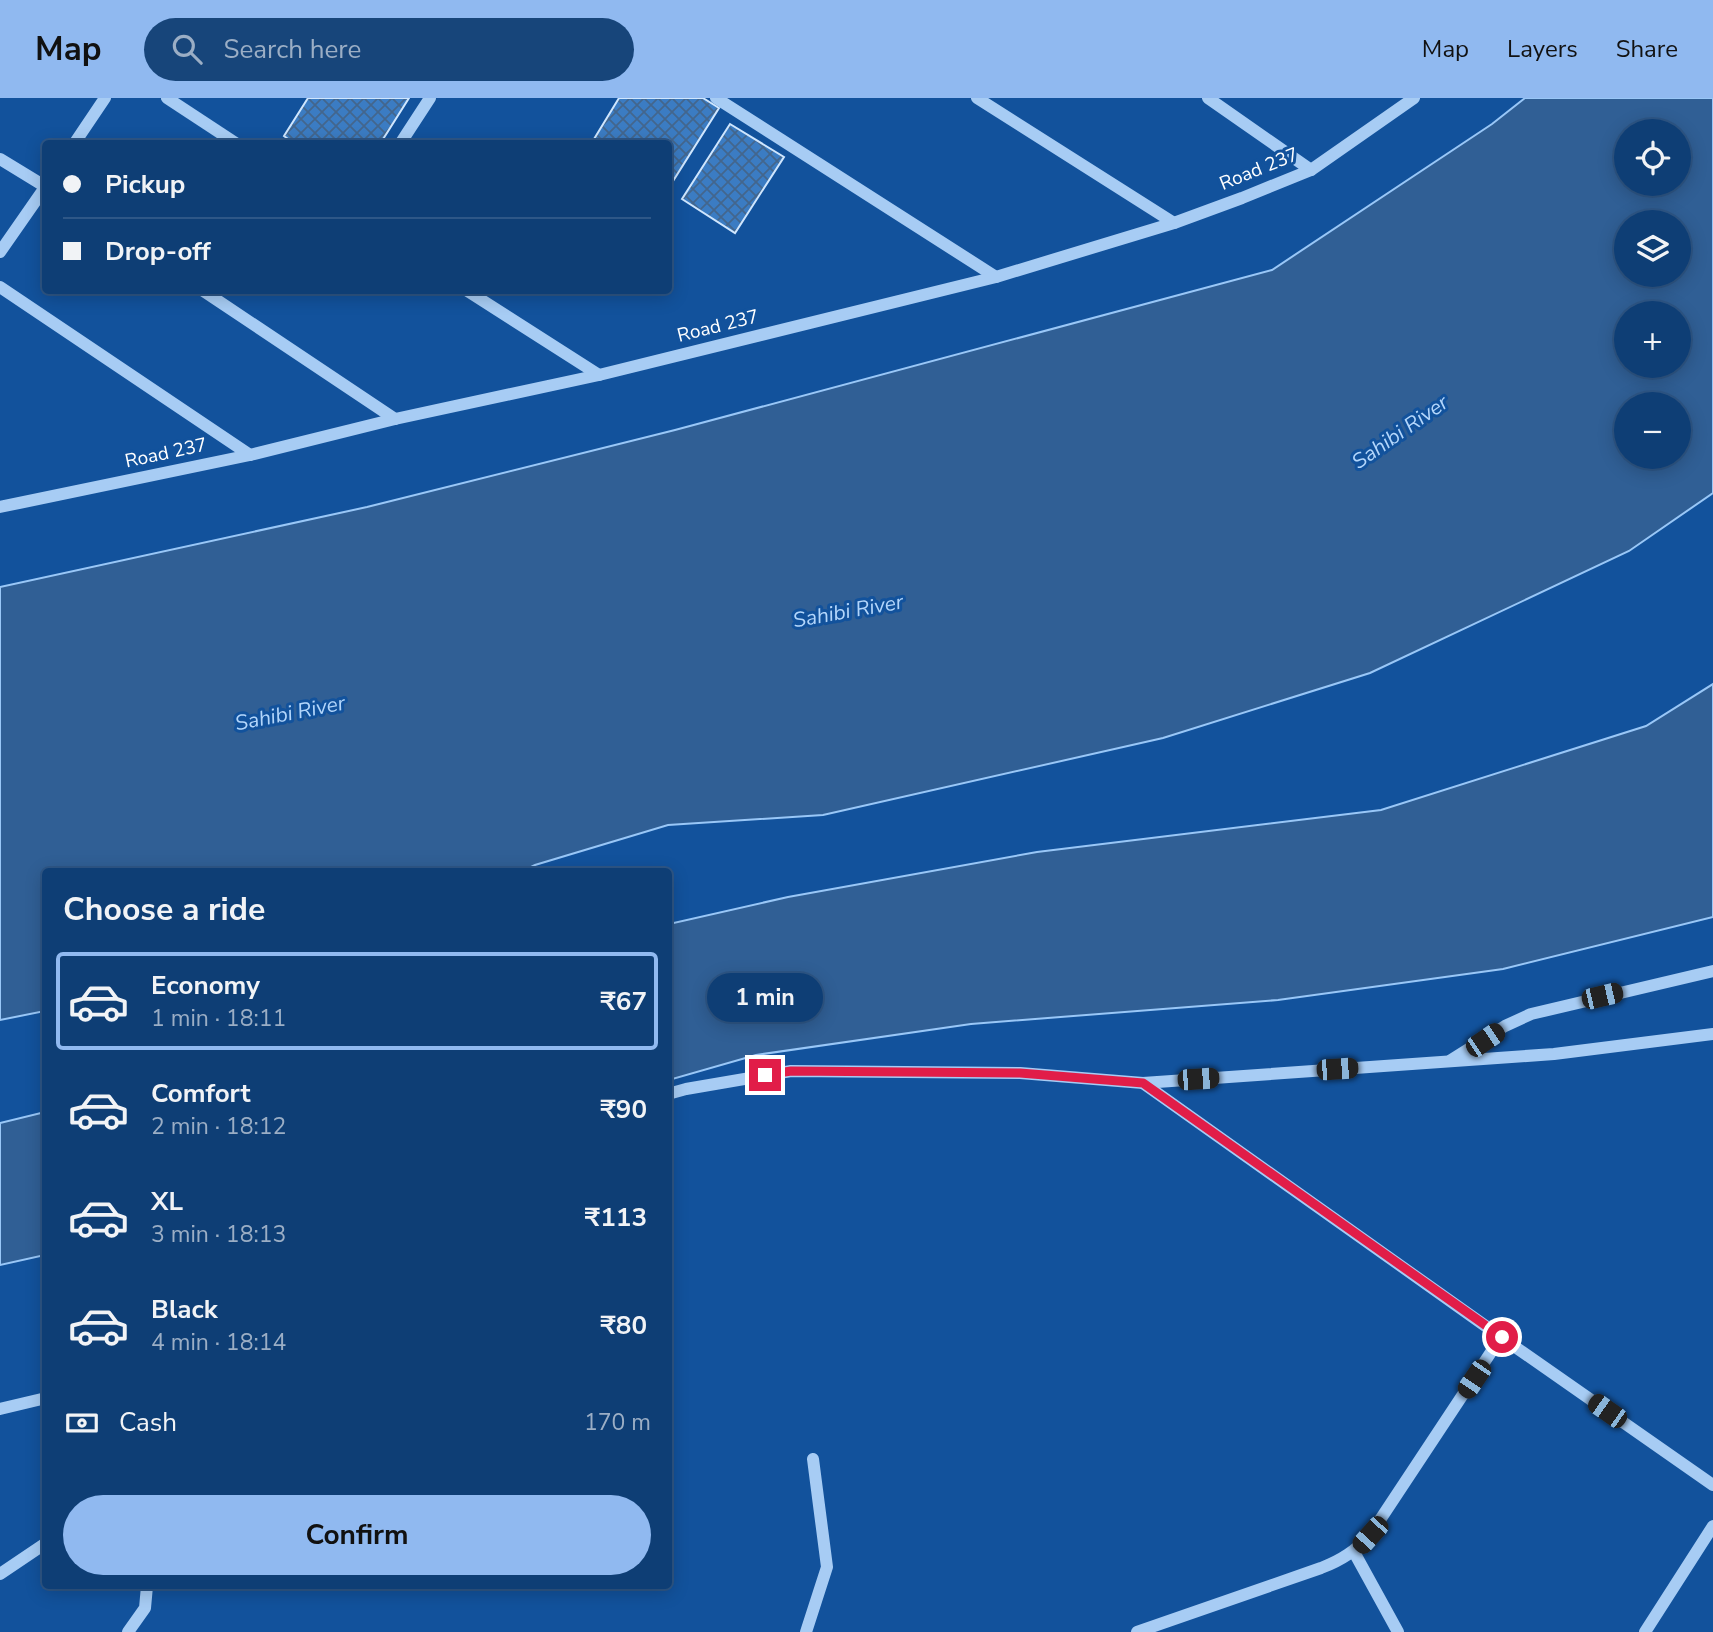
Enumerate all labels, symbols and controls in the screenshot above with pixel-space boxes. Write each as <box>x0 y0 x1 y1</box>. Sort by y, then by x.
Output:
search box <box>144 18 634 81</box>
text: Map <box>35 27 102 72</box>
icon: search <box>168 30 206 68</box>
text: Search here <box>224 32 361 67</box>
text: Map <box>1422 33 1469 65</box>
text: Layers <box>1507 33 1578 65</box>
text: Share <box>1616 33 1678 65</box>
map controls <box>1614 119 1691 469</box>
button: locate <box>1614 119 1691 196</box>
street label: Road 237 <box>1216 141 1302 197</box>
text: Pickup <box>105 167 185 202</box>
button: layers <box>1614 210 1691 287</box>
text: Drop-off <box>105 234 211 269</box>
button: + <box>1614 301 1691 378</box>
street label: Road 237 <box>674 303 762 349</box>
water label: Sahibi River <box>1346 388 1454 475</box>
button: − <box>1614 392 1691 469</box>
street label: Road 237 <box>123 432 209 474</box>
water label: Sahibi River <box>791 587 906 634</box>
water label: Sahibi River <box>233 689 348 737</box>
text: Choose a ride <box>63 888 265 931</box>
text: Economy <box>151 968 260 1003</box>
icon: car <box>67 970 130 1033</box>
callout: 1 min <box>707 974 823 1023</box>
car <box>1580 981 1625 1011</box>
text: 1 min <box>735 982 795 1013</box>
text: ₹67 <box>600 984 647 1019</box>
text: 1 min · 18:11 <box>151 1003 286 1034</box>
car <box>1462 1020 1509 1060</box>
car <box>1316 1057 1359 1081</box>
route end <box>749 1059 781 1091</box>
car <box>1177 1067 1220 1091</box>
text: Comfort <box>151 1076 251 1111</box>
icon: car <box>67 1078 130 1141</box>
text: ₹90 <box>600 1092 647 1127</box>
text: 2 min · 18:12 <box>151 1111 286 1142</box>
text: XL <box>151 1184 183 1219</box>
icon: car <box>67 1186 130 1249</box>
text: ₹113 <box>585 1200 647 1235</box>
text: 3 min · 18:13 <box>151 1219 286 1250</box>
text: Black <box>151 1292 218 1327</box>
icon: car <box>67 1294 130 1357</box>
text: ₹80 <box>600 1308 647 1343</box>
route start <box>1486 1321 1518 1353</box>
text: 4 min · 18:14 <box>151 1327 286 1358</box>
car <box>1454 1356 1495 1402</box>
car <box>1584 1390 1631 1432</box>
icon: cash <box>63 1404 101 1442</box>
text: Cash <box>119 1405 177 1440</box>
text: 170 m <box>584 1407 651 1438</box>
button: Confirm <box>63 1495 651 1575</box>
car <box>1349 1512 1392 1558</box>

